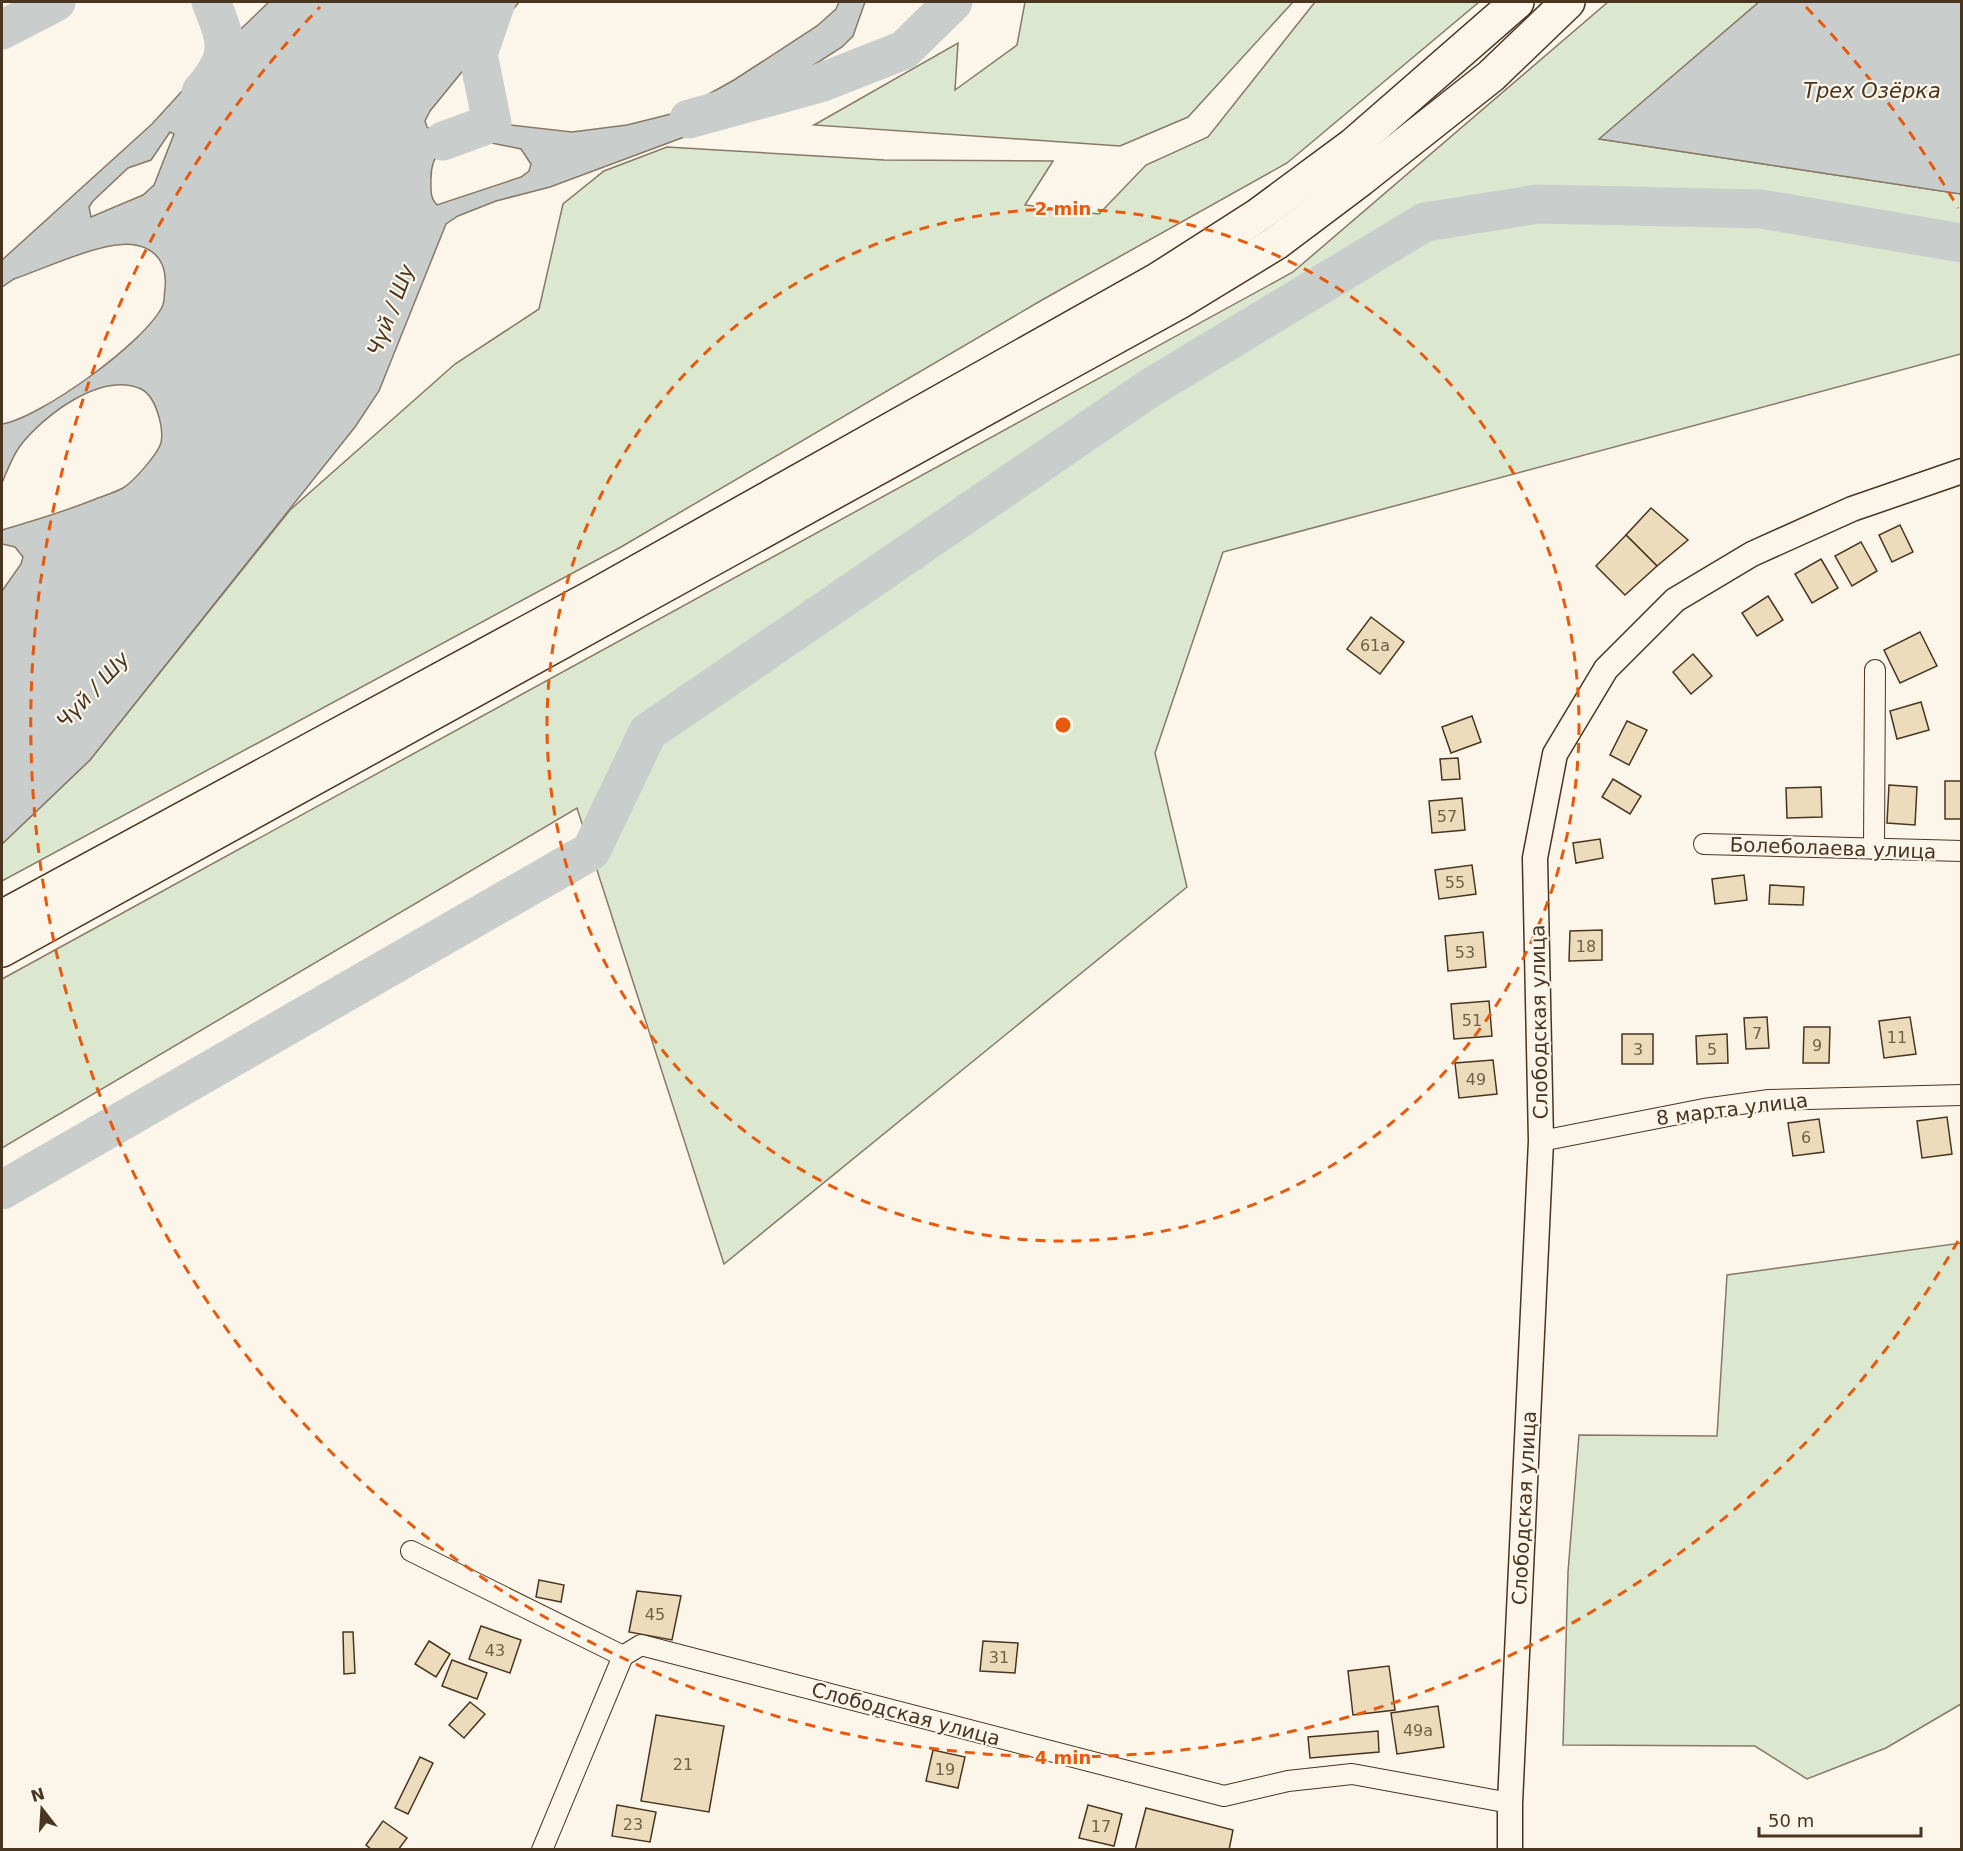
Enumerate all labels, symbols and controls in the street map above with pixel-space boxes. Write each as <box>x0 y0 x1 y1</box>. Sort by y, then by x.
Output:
water label: Трех Озёрка <box>1803 79 1941 103</box>
text: 2 min <box>1035 198 1091 219</box>
water label: Чүй / Шу <box>363 260 420 359</box>
house number: 61a <box>1360 636 1390 655</box>
water label: Чүй / Шу <box>52 646 135 733</box>
centre of rings <box>1053 715 1073 735</box>
house number: 57 <box>1437 807 1457 826</box>
street label: Болеболаева улица <box>1729 832 1937 864</box>
house number: 55 <box>1445 873 1465 892</box>
street label: Слободская улица <box>1525 925 1553 1119</box>
house number: 18 <box>1576 937 1596 956</box>
house number: 53 <box>1455 943 1475 962</box>
house number: 51 <box>1462 1011 1482 1030</box>
house number: 7 <box>1752 1024 1762 1043</box>
house number: 11 <box>1887 1028 1907 1047</box>
house number: 9 <box>1812 1036 1822 1055</box>
house number: 3 <box>1633 1040 1643 1059</box>
house number: 5 <box>1707 1040 1717 1059</box>
house number: 49 <box>1466 1070 1486 1089</box>
street label: 8 марта улица <box>1655 1088 1809 1130</box>
house number: 6 <box>1801 1128 1811 1147</box>
street label: Слободская улица <box>1507 1410 1541 1606</box>
house number: 45 <box>645 1605 665 1624</box>
house number: 43 <box>485 1641 505 1660</box>
house number: 31 <box>989 1648 1009 1667</box>
street label: Слободская улица <box>809 1677 1003 1751</box>
house number: 49a <box>1403 1721 1433 1740</box>
text: 4 min <box>1035 1747 1091 1768</box>
house number: 21 <box>673 1755 693 1774</box>
house number: 19 <box>935 1760 955 1779</box>
north arrow <box>12 1779 72 1839</box>
text: N <box>29 1784 47 1806</box>
scale bar <box>1759 1800 1921 1838</box>
text: 50 m <box>1768 1810 1814 1831</box>
house number: 23 <box>623 1815 643 1834</box>
house number: 17 <box>1091 1817 1111 1836</box>

